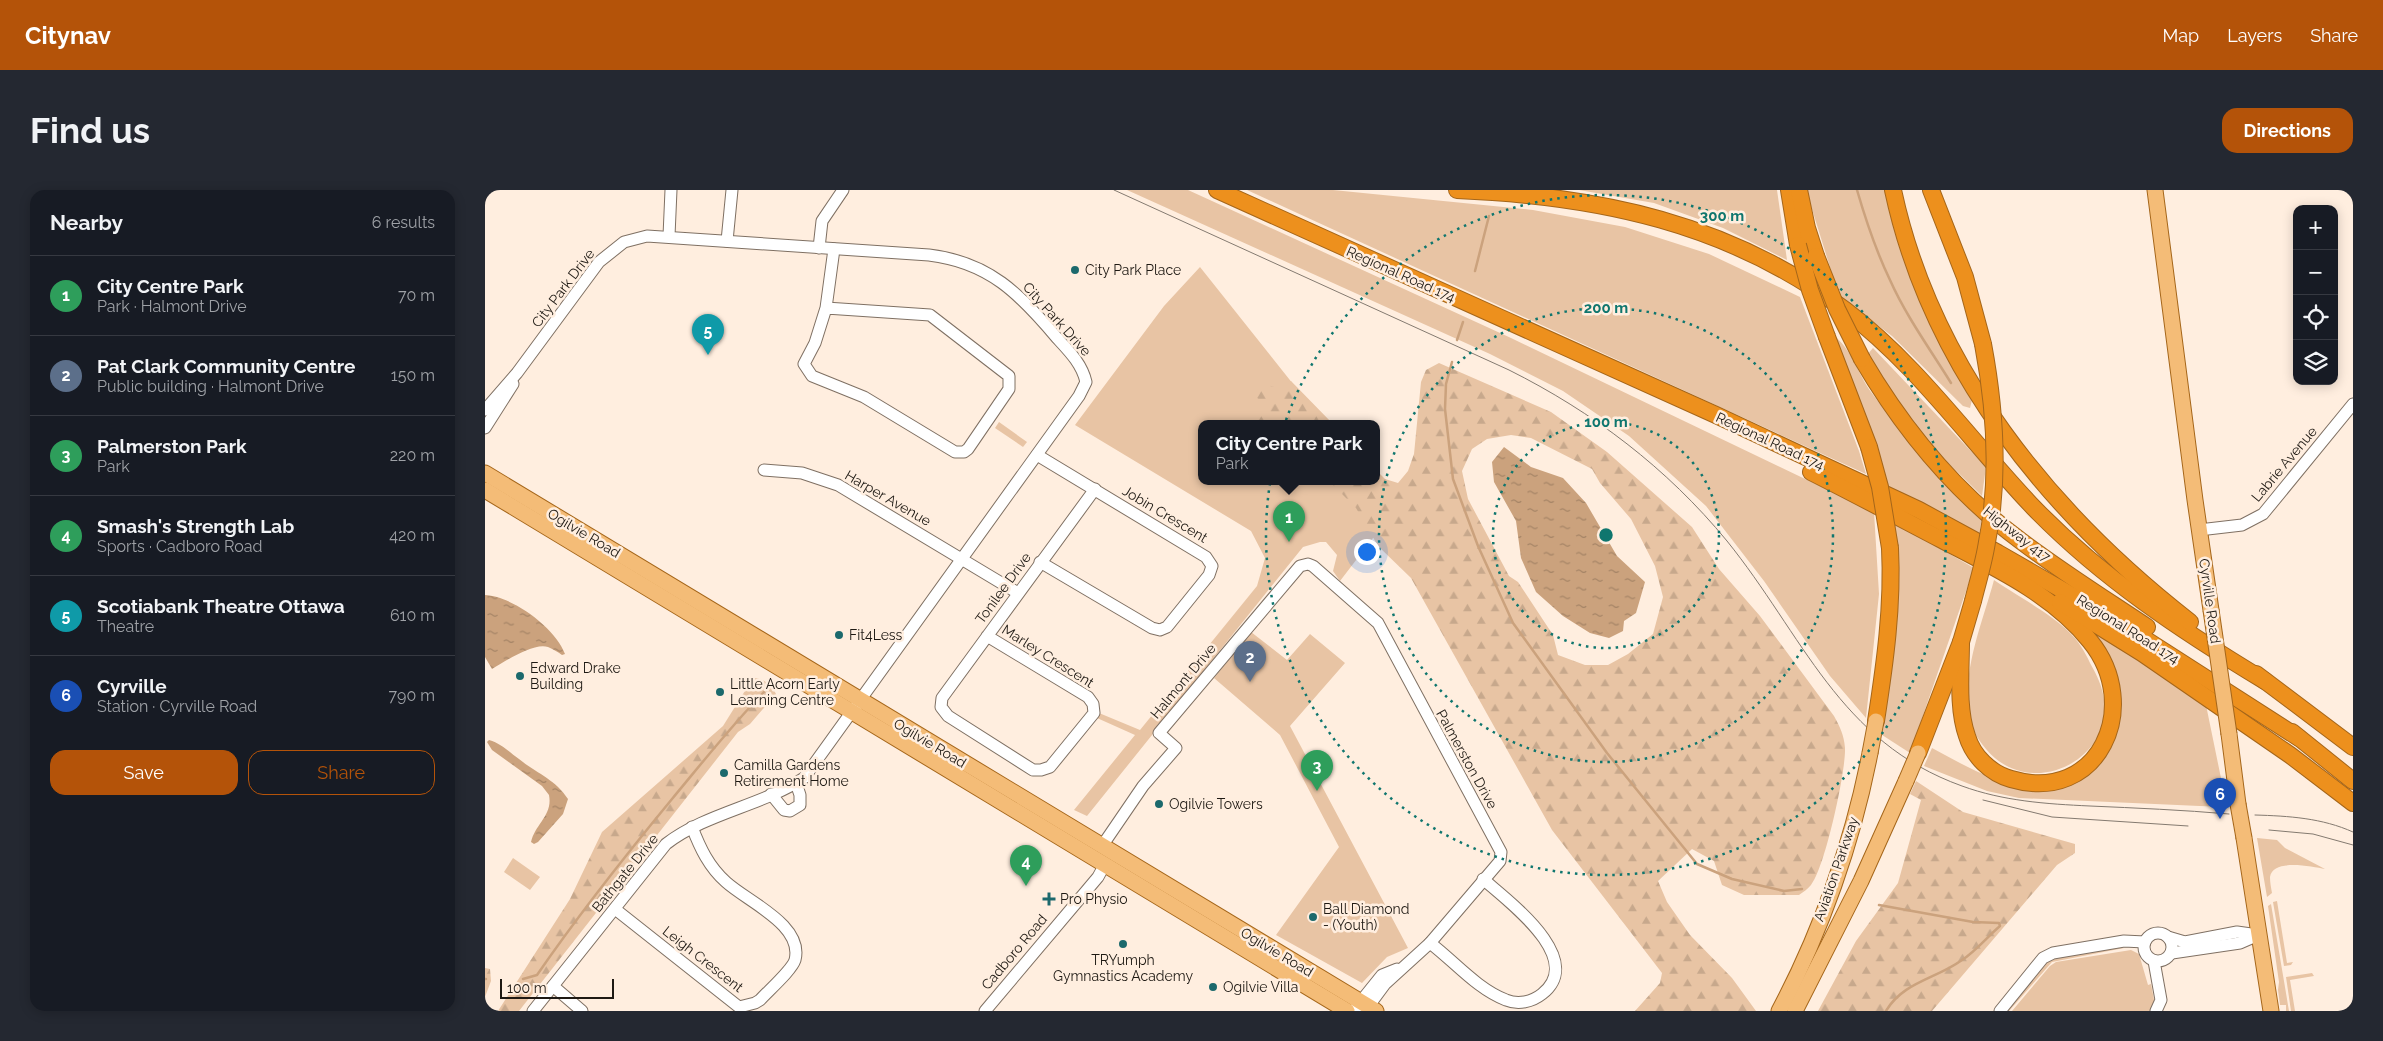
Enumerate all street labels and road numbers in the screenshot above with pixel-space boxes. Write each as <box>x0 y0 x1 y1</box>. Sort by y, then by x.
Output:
street label: Regional Road 174 <box>1344 243 1458 305</box>
street label: City Park Drive <box>528 246 598 330</box>
street label: City Park Drive <box>1020 279 1094 359</box>
street label: Regional Road 174 <box>1713 409 1827 473</box>
street label: Labrie Avenue <box>2248 423 2320 505</box>
street label: Harper Avenue <box>842 467 934 529</box>
street label: Jobin Crescent <box>1120 482 1211 546</box>
street label: Highway 417 <box>1980 503 2054 565</box>
street label: Ogilvie Road <box>545 505 623 561</box>
street label: Tonilee Drive <box>972 549 1034 627</box>
street label: Cyrville Road <box>2196 557 2224 645</box>
street label: Regional Road 174 <box>2074 591 2182 667</box>
street label: Marley Crescent <box>999 621 1097 691</box>
street label: Halmont Drive <box>1147 640 1219 722</box>
street label: Palmerston Drive <box>1433 707 1501 811</box>
street label: Ogilvie Road <box>891 715 969 771</box>
street label: Aviation Parkway <box>1811 814 1862 923</box>
street label: Bathgate Drive <box>589 831 661 915</box>
street label: Cadboro Road <box>978 911 1050 993</box>
street label: Leigh Crescent <box>660 923 747 996</box>
street label: Ogilvie Road <box>1238 924 1316 980</box>

